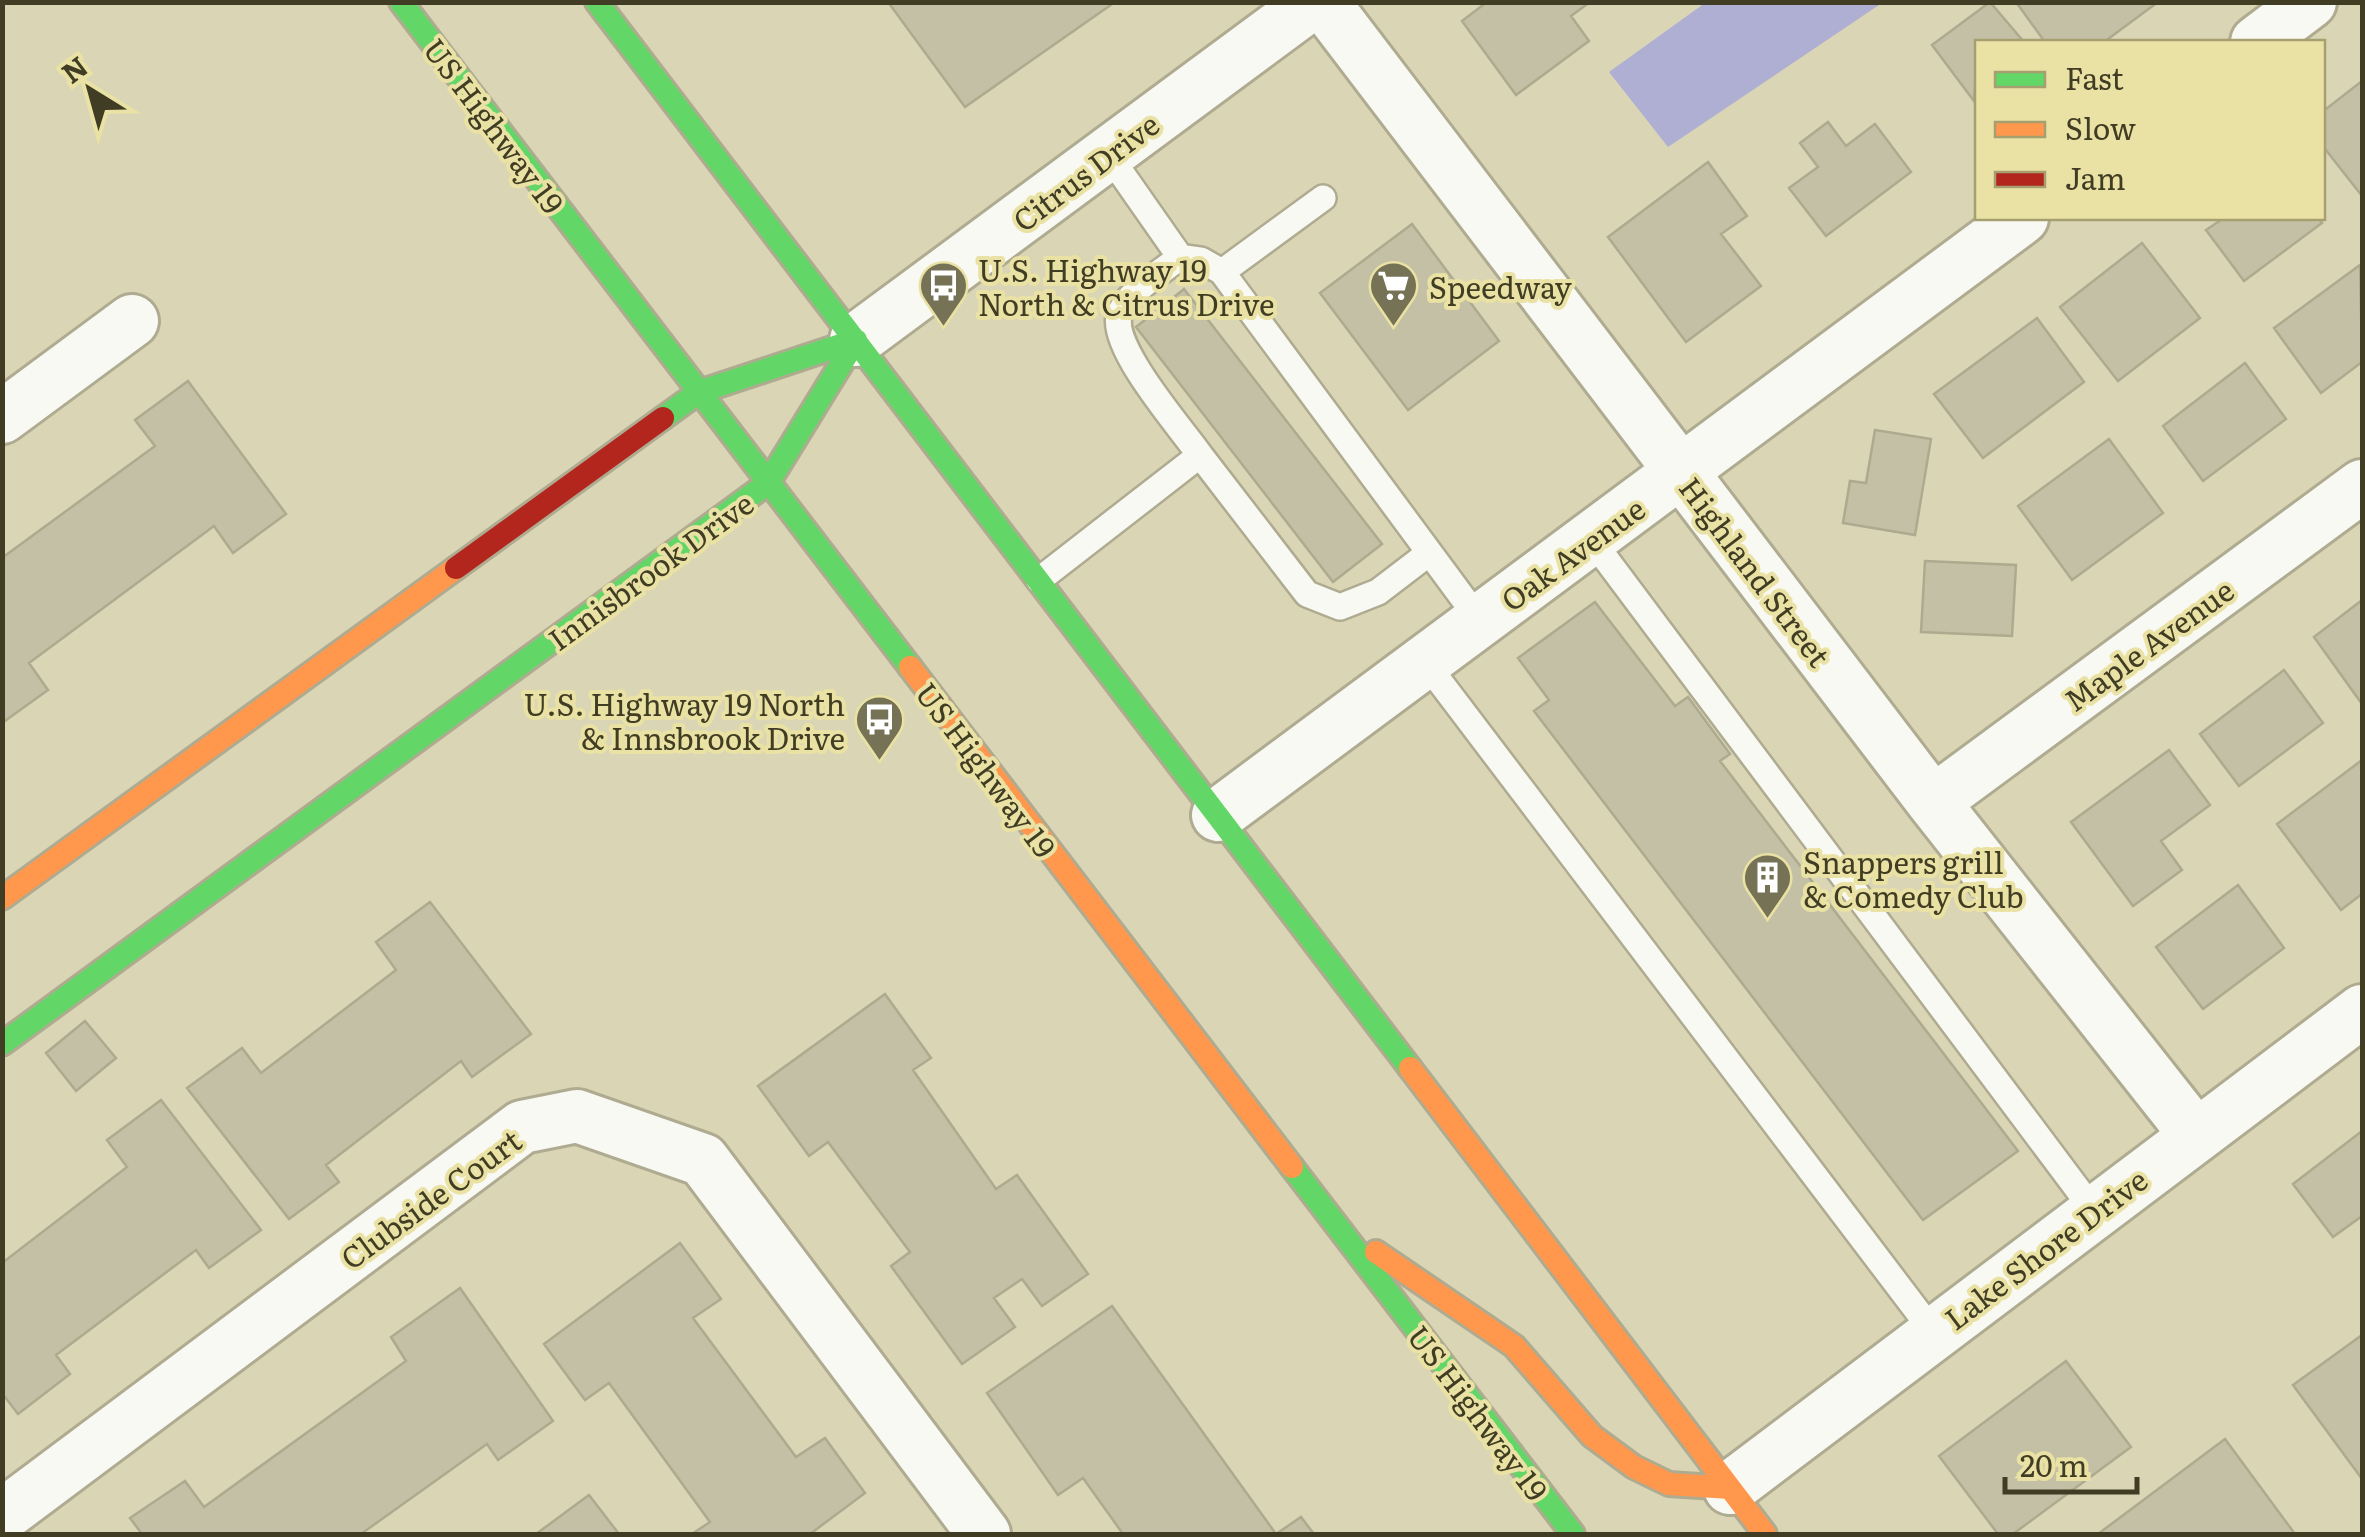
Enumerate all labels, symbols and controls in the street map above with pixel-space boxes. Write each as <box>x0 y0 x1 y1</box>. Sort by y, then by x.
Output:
street label: US Highway 19 <box>414 28 576 222</box>
north arrow <box>40 40 140 140</box>
legend <box>1975 40 2325 220</box>
text: N <box>52 45 96 92</box>
text: Fast <box>2065 55 2124 99</box>
street label: Citrus Drive <box>1003 101 1167 241</box>
text: Slow <box>2065 105 2136 149</box>
text: Jam <box>2065 155 2125 199</box>
place label: U.S. Highway 19 North & Citrus Drive <box>978 247 1274 325</box>
bus stop icon: U.S. Highway 19 North & Citrus Drive <box>917 260 969 328</box>
supermarket icon: Speedway <box>1368 260 1420 328</box>
place label: Speedway <box>1429 264 1573 308</box>
street label: Highland Street <box>1670 467 1842 675</box>
street label: Innisbrook Drive <box>538 480 762 660</box>
street label: Oak Avenue <box>1491 486 1653 620</box>
street label: Maple Avenue <box>2054 567 2242 721</box>
street label: US Highway 19 <box>906 672 1068 866</box>
place label: U.S. Highway 19 North & Innsbrook Drive <box>523 681 845 759</box>
bus stop icon: U.S. Highway 19 North & Innsbrook Drive <box>854 694 906 762</box>
place label: Snappers grill & Comedy Club <box>1803 839 2024 917</box>
building icon: Snappers grill & Comedy Club <box>1742 852 1794 920</box>
street label: Clubside Court <box>331 1117 529 1279</box>
street label: Lake Shore Drive <box>1934 1157 2156 1339</box>
street label: US Highway 19 <box>1398 1315 1560 1509</box>
scale bar <box>2005 1432 2138 1494</box>
text: 20 m <box>2020 1442 2088 1486</box>

